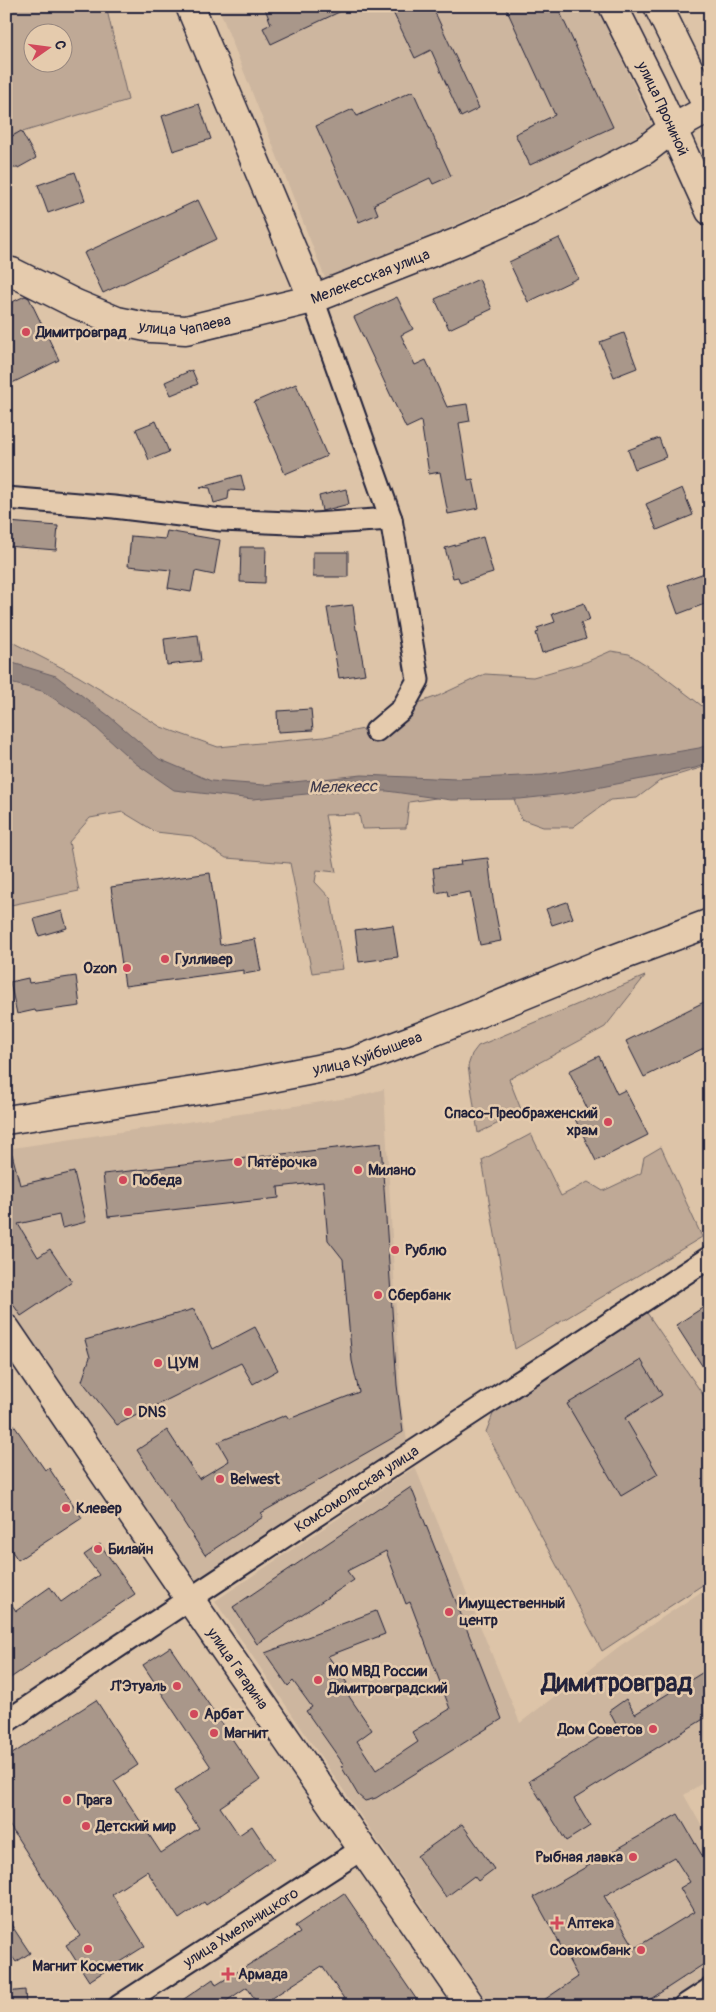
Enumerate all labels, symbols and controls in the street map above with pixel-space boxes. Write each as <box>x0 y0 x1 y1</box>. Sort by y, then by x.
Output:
north arrow <box>22 22 72 72</box>
text: С <box>51 39 70 52</box>
street label: улица Прониной <box>632 58 692 159</box>
street label: Мелекесская улица <box>308 245 433 309</box>
street label: улица Чапаева <box>136 310 233 340</box>
place label: Димитровград <box>35 323 127 342</box>
marker: Димитровград <box>20 326 32 338</box>
water label: Мелекесс <box>309 776 378 798</box>
place label: Гулливер <box>175 950 233 969</box>
marker: Гулливер <box>159 953 171 965</box>
place label: Ozon <box>83 959 117 978</box>
marker: Ozon <box>121 962 133 974</box>
street label: улица Куйбышева <box>310 1028 425 1080</box>
place label: Спасо-Преображенский храм <box>444 1104 598 1140</box>
marker: Спасо-Преображенский храм <box>602 1116 614 1128</box>
place label: Пятёрочка <box>248 1153 317 1172</box>
marker: Пятёрочка <box>232 1156 244 1168</box>
place label: Милано <box>368 1161 416 1180</box>
marker: Милано <box>352 1164 364 1176</box>
place label: Победа <box>133 1171 182 1190</box>
marker: Победа <box>117 1174 129 1186</box>
place label: Рублю <box>405 1241 447 1260</box>
marker: Рублю <box>389 1244 401 1256</box>
place label: Сбербанк <box>388 1286 451 1305</box>
marker: Сбербанк <box>372 1289 384 1301</box>
place label: ЦУМ <box>168 1354 199 1373</box>
marker: ЦУМ <box>152 1357 164 1369</box>
place label: DNS <box>138 1403 167 1422</box>
marker: DNS <box>122 1406 134 1418</box>
street label: Комсомольская улица <box>291 1442 423 1537</box>
place label: Belwest <box>230 1470 281 1489</box>
marker: Belwest <box>214 1473 226 1485</box>
place label: Клевер <box>76 1499 122 1518</box>
marker: Клевер <box>60 1502 72 1514</box>
place label: Билайн <box>108 1540 154 1559</box>
marker: Билайн <box>92 1543 104 1555</box>
place label: Имущественный центр <box>459 1594 565 1630</box>
marker: Имущественный центр <box>443 1606 455 1618</box>
street label: улица Гагарина <box>202 1623 272 1713</box>
place label: МО МВД России Димитровградский <box>327 1662 448 1698</box>
district label: Димитровград <box>540 1668 693 1699</box>
marker: МО МВД России Димитровградский <box>312 1674 324 1686</box>
place label: Л'Этуаль <box>109 1677 167 1696</box>
marker: Л'Этуаль <box>171 1680 183 1692</box>
place label: Арбат <box>204 1705 244 1724</box>
marker: Арбат <box>188 1708 200 1720</box>
place label: Дом Советов <box>557 1720 643 1739</box>
marker: Дом Советов <box>647 1723 659 1735</box>
place label: Магнит <box>224 1724 269 1743</box>
marker: Магнит <box>208 1727 220 1739</box>
place label: Прага <box>77 1791 112 1810</box>
marker: Прага <box>61 1794 73 1806</box>
place label: Детский мир <box>95 1817 176 1836</box>
marker: Детский мир <box>80 1820 92 1832</box>
place label: Рыбная лавка <box>536 1848 623 1867</box>
marker: Рыбная лавка <box>627 1851 639 1863</box>
street label: улица Хмельницкого <box>179 1884 302 1972</box>
place label: Аптека <box>567 1914 614 1933</box>
marker: Аптека <box>551 1917 563 1929</box>
place label: Совкомбанк <box>550 1941 631 1960</box>
marker: Магнит Косметик <box>82 1943 94 1955</box>
marker: Совкомбанк <box>635 1944 647 1956</box>
place label: Магнит Косметик <box>32 1957 144 1976</box>
place label: Армада <box>238 1965 288 1984</box>
marker: Армада <box>222 1968 234 1980</box>

